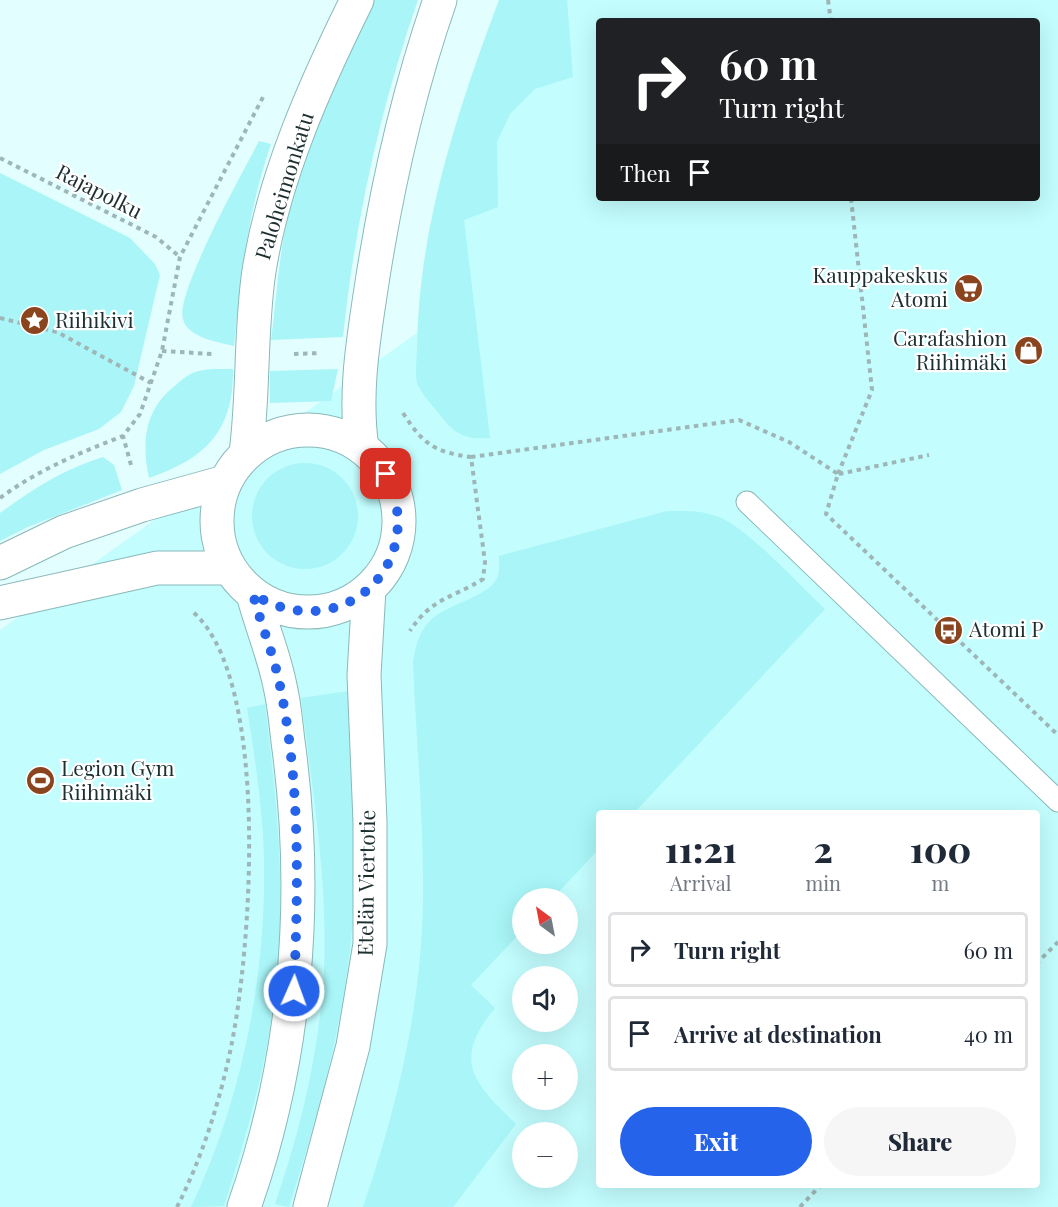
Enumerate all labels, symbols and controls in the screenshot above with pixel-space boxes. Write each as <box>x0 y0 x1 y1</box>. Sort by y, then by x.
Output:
text: 60 m <box>719 35 817 91</box>
icon: right <box>620 42 698 120</box>
text: Turn right <box>719 89 844 125</box>
street label: Paloheimonkatu <box>247 108 319 263</box>
icon: arrive <box>683 156 716 189</box>
street label: Rajapolku <box>52 157 148 224</box>
text: Then <box>620 158 671 188</box>
place label: Kauppakeskus Atomi <box>813 260 948 312</box>
supermarket icon: Kauppakeskus Atomi <box>953 272 985 304</box>
place icon: Riihikivi <box>18 305 50 337</box>
place label: Riihikivi <box>55 305 134 333</box>
place label: Carafashion Riihimäki <box>893 323 1007 375</box>
shop icon: Carafashion Riihimäki <box>1012 335 1044 367</box>
pin <box>360 448 411 499</box>
icon: arrive <box>369 457 402 490</box>
bus stop icon: Atomi P <box>932 614 964 646</box>
place label: Atomi P <box>968 614 1044 642</box>
place label: Legion Gym Riihimäki <box>61 753 175 805</box>
sports icon: Legion Gym Riihimäki <box>24 765 56 797</box>
street label: Etelän Viertotie <box>350 810 380 956</box>
text: 11:21 <box>665 824 737 872</box>
text: 2 <box>814 824 833 872</box>
text: 100 <box>910 824 971 872</box>
text: Arrival <box>670 869 732 896</box>
text: min <box>805 869 841 896</box>
text: m <box>932 869 949 896</box>
north arrow <box>512 888 578 954</box>
map controls <box>512 888 578 1188</box>
icon: right <box>623 933 656 966</box>
text: Turn right <box>674 935 780 965</box>
text: 60 m <box>963 935 1013 965</box>
position arrow <box>262 959 326 1023</box>
button: sound <box>512 966 578 1032</box>
icon: arrive <box>623 1017 656 1050</box>
text: Arrive at destination <box>674 1019 882 1049</box>
text: 40 m <box>964 1019 1013 1049</box>
button: + <box>512 1044 578 1110</box>
button: Exit <box>620 1107 812 1176</box>
button: Share <box>824 1107 1016 1176</box>
button: − <box>512 1122 578 1188</box>

